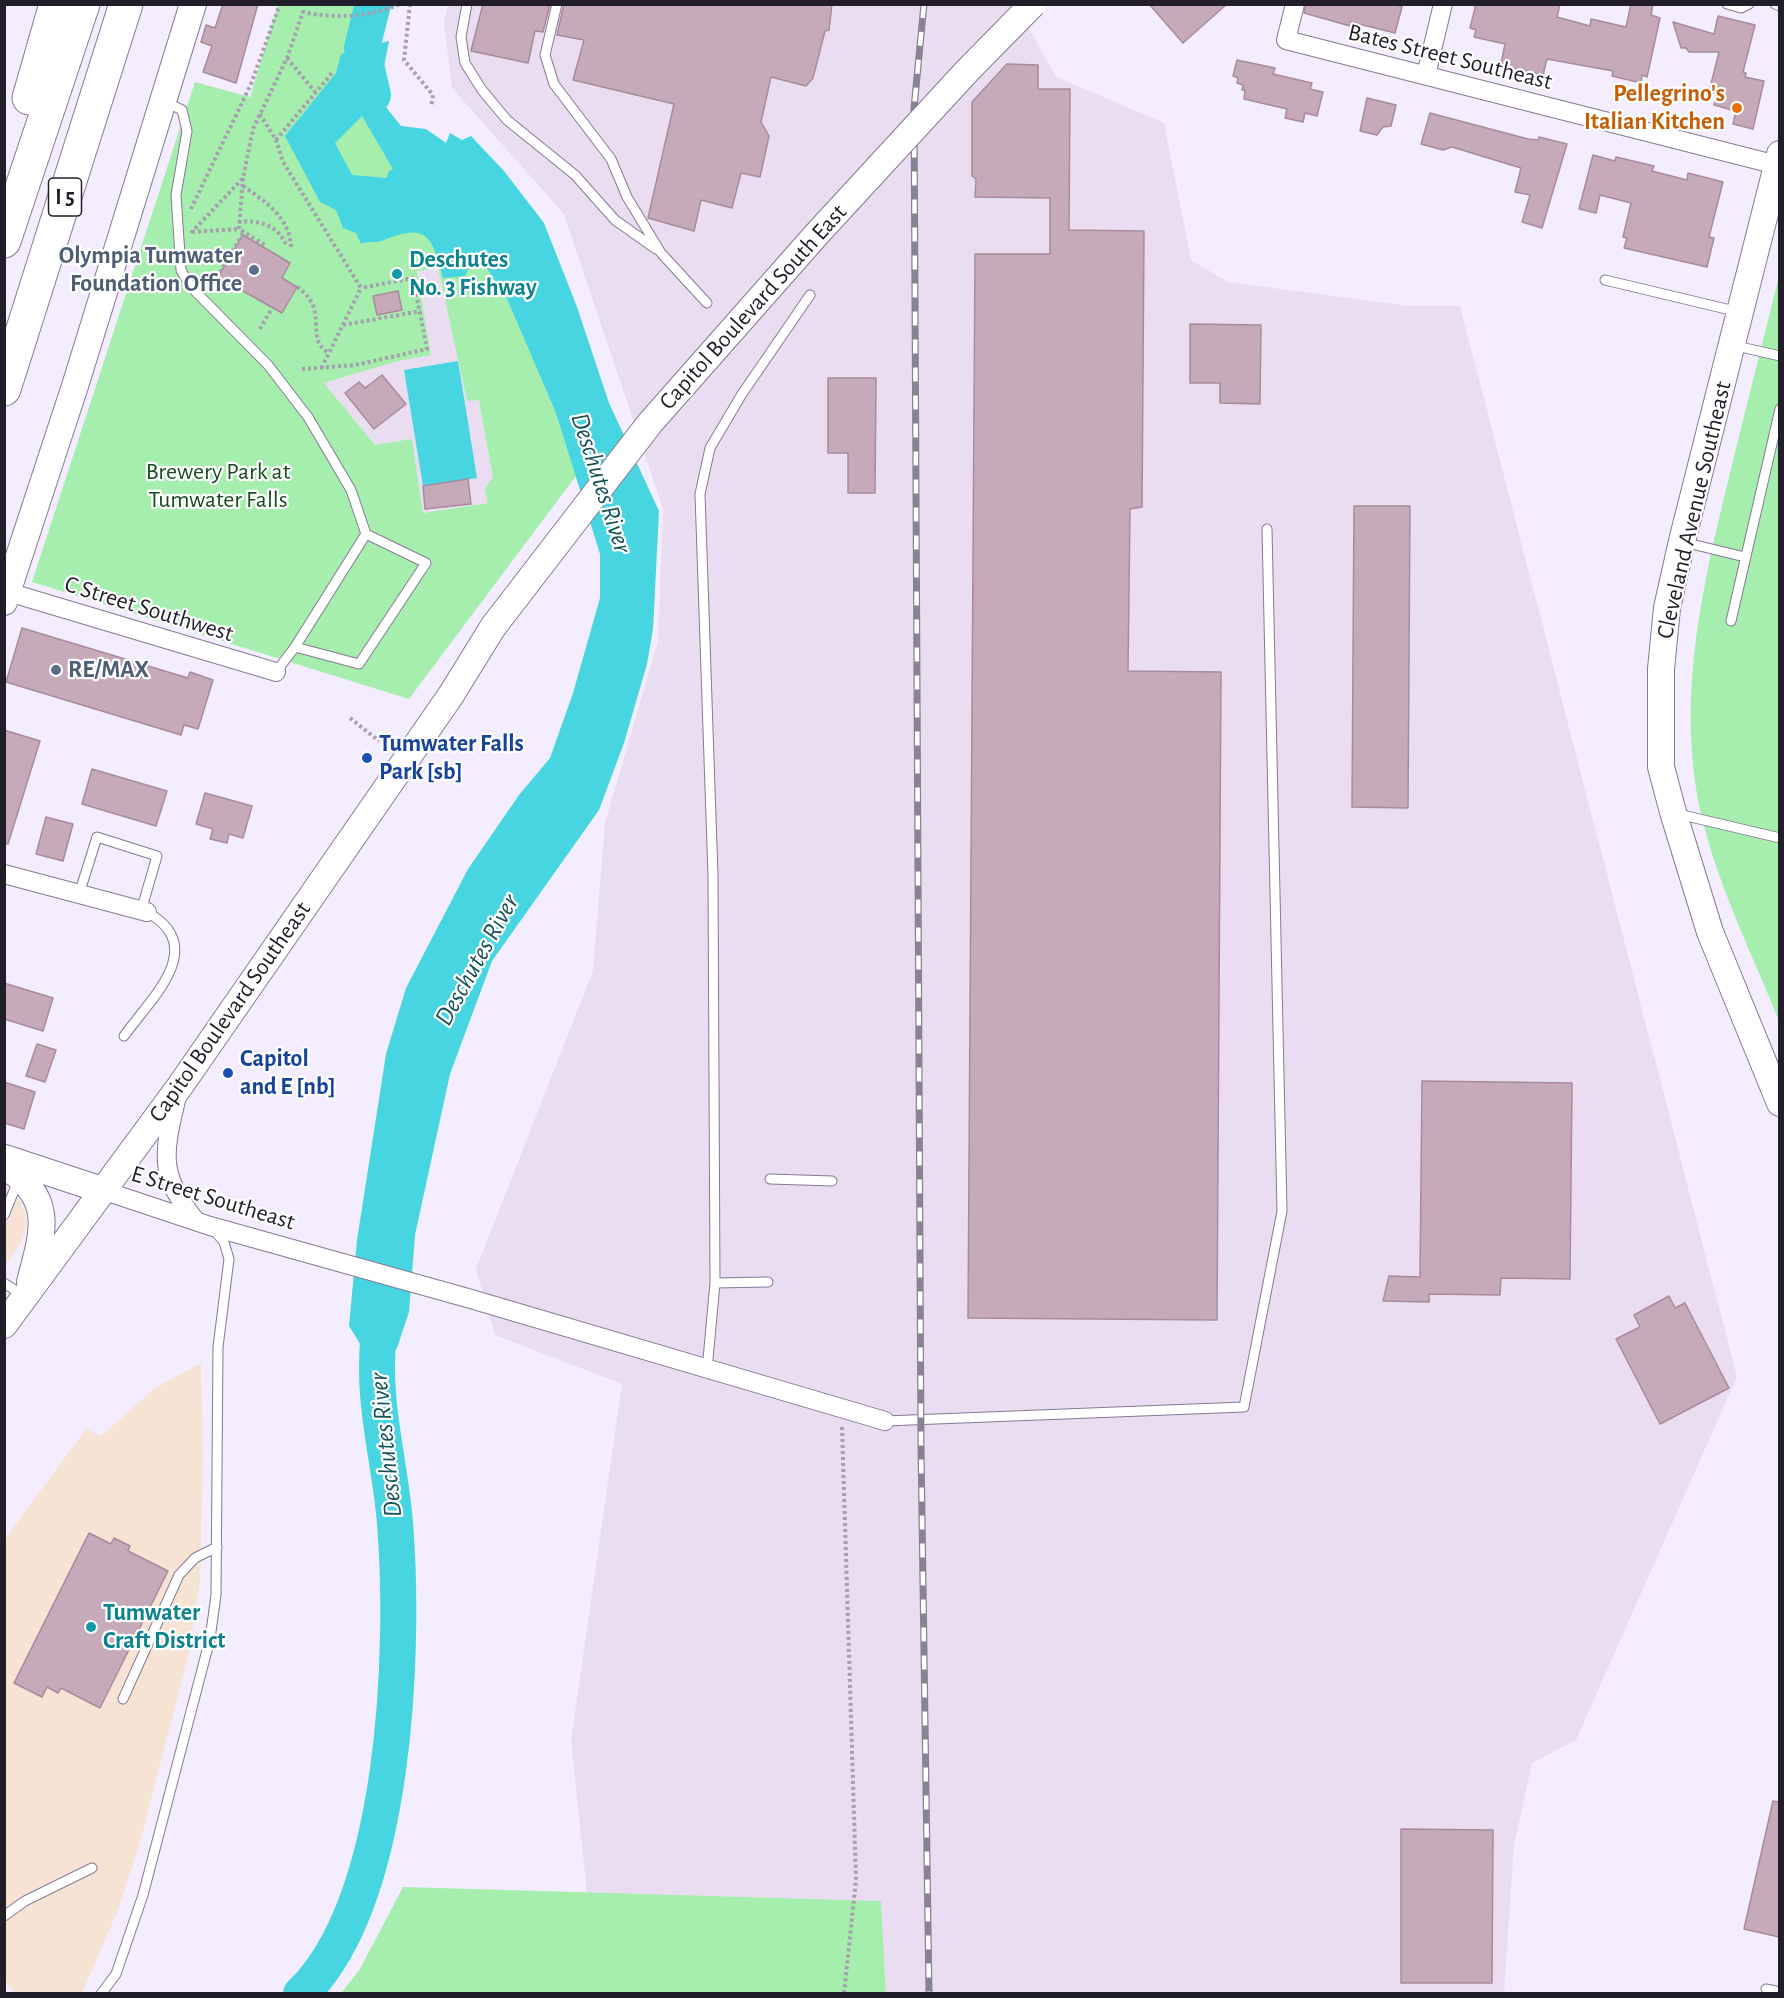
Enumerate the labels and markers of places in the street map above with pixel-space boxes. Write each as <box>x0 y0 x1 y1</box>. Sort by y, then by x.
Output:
place label: Pellegrino's Italian Kitchen <box>1584 80 1725 136</box>
marker: Pellegrino's Italian Kitchen <box>1730 101 1744 115</box>
place label: Olympia Tumwater Foundation Office <box>59 242 242 298</box>
place label: Deschutes No. 3 Fishway <box>409 246 537 302</box>
marker: Olympia Tumwater Foundation Office <box>247 263 261 277</box>
marker: Deschutes No. 3 Fishway <box>390 267 404 281</box>
place label: RE/MAX <box>68 656 149 684</box>
marker: RE/MAX <box>49 663 63 677</box>
place label: Tumwater Falls Park [sb] <box>379 730 524 786</box>
marker: Tumwater Falls Park [sb] <box>360 751 374 765</box>
place label: Capitol and E [nb] <box>240 1045 336 1101</box>
marker: Capitol and E [nb] <box>221 1066 235 1080</box>
place label: Tumwater Craft District <box>103 1599 225 1655</box>
marker: Tumwater Craft District <box>84 1620 98 1634</box>

